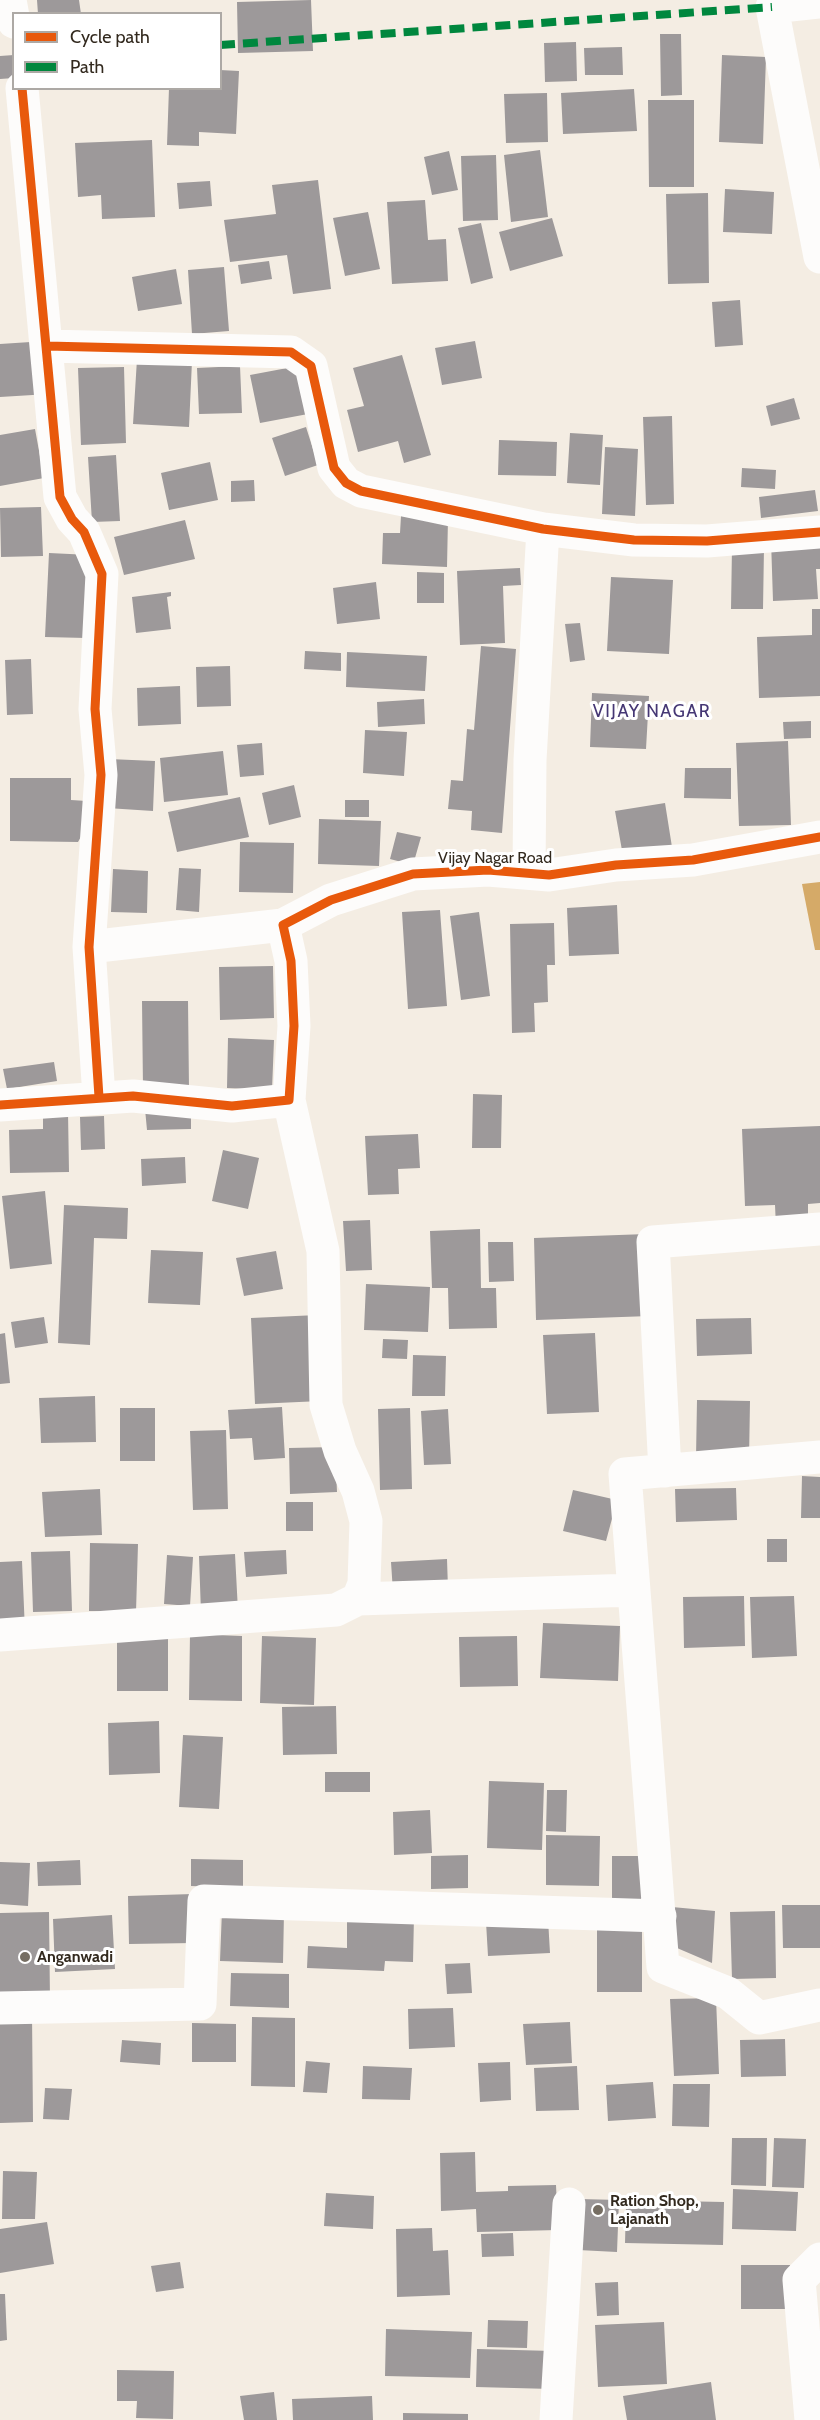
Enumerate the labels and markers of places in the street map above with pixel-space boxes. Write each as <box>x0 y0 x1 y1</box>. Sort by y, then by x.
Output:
place label: Anganwadi <box>37 1947 113 1967</box>
marker: Anganwadi <box>18 1950 32 1964</box>
place label: Ration Shop, Lajanath <box>610 2191 699 2229</box>
marker: Ration Shop, Lajanath <box>591 2203 605 2217</box>

